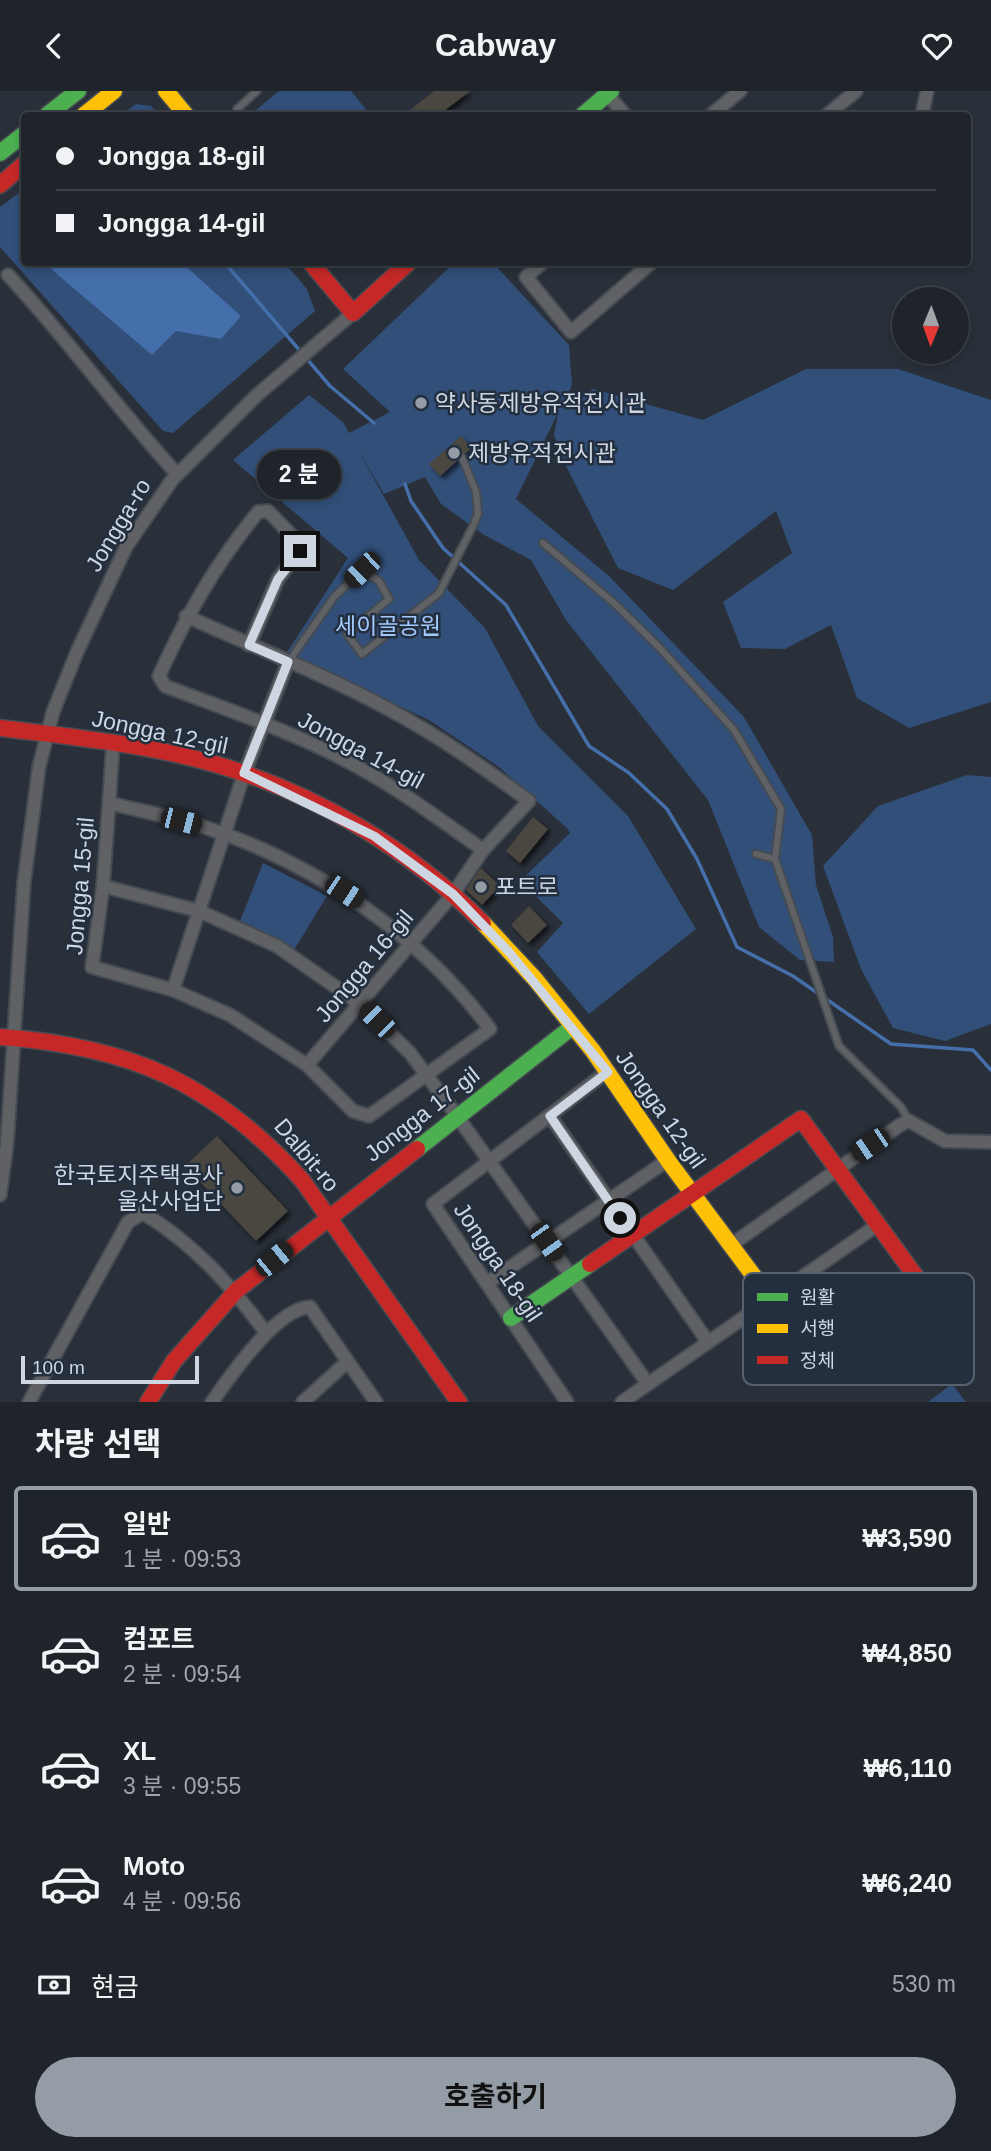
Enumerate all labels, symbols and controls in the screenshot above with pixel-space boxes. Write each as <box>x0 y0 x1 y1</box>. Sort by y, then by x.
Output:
icon: back <box>35 27 73 65</box>
text: Cabway <box>435 27 556 63</box>
icon: heart <box>918 27 956 65</box>
text: Jongga 18-gil <box>98 141 266 171</box>
text: Jongga 14-gil <box>98 208 266 238</box>
north arrow <box>892 287 970 364</box>
map controls <box>892 287 969 364</box>
place label: 약사동제방유적전시관 <box>435 390 647 416</box>
marker: 약사동제방유적전시관 <box>413 395 429 411</box>
place label: 제방유적전시관 <box>468 440 616 466</box>
marker: 제방유적전시관 <box>446 445 462 461</box>
callout: 2 분 <box>258 449 342 498</box>
text: 2 분 <box>279 461 319 487</box>
street label: Jongga-ro <box>80 474 156 576</box>
route end <box>284 535 316 567</box>
car <box>340 548 385 592</box>
park label: 세이골공원 <box>335 613 441 639</box>
street label: Jongga 12-gil <box>90 705 230 759</box>
street label: Jongga 14-gil <box>294 706 428 794</box>
car <box>159 806 204 836</box>
street label: Jongga 15-gil <box>61 816 99 956</box>
car <box>321 872 368 912</box>
place label: 포트로 <box>495 874 558 900</box>
marker: 포트로 <box>473 879 489 895</box>
street label: Jongga 16-gil <box>310 905 418 1027</box>
car <box>355 998 400 1042</box>
street label: Jongga 12-gil <box>611 1045 711 1173</box>
street label: Jongga 17-gil <box>360 1061 484 1167</box>
street label: Dalbit-ro <box>269 1113 345 1197</box>
car <box>847 1125 894 1165</box>
place label: 한국토지주택공사 울산사업단 <box>54 1162 223 1214</box>
marker: 한국토지주택공사 울산사업단 <box>229 1180 245 1196</box>
street label: Jongga 18-gil <box>449 1197 547 1327</box>
route start <box>604 1202 636 1234</box>
car <box>527 1219 568 1265</box>
car <box>252 1238 297 1280</box>
legend <box>743 1273 974 1385</box>
text: 원활 <box>800 1287 835 1308</box>
text: 서행 <box>800 1318 835 1339</box>
text: 정체 <box>800 1350 835 1371</box>
scale bar <box>21 1353 200 1385</box>
text: 100 m <box>32 1357 85 1378</box>
text: 차량 선택 <box>35 1426 162 1462</box>
icon: car <box>39 1507 102 1570</box>
text: 일반 <box>123 1509 171 1539</box>
text: ₩3,590 <box>862 1523 952 1553</box>
text: 1 분 · 09:53 <box>123 1546 241 1572</box>
icon: car <box>39 1622 102 1685</box>
text: 컴포트 <box>123 1624 195 1654</box>
text: ₩4,850 <box>862 1638 952 1668</box>
text: 2 분 · 09:54 <box>123 1661 241 1687</box>
text: XL <box>123 1736 156 1766</box>
icon: car <box>39 1737 102 1800</box>
text: ₩6,110 <box>864 1753 952 1783</box>
text: 3 분 · 09:55 <box>123 1773 241 1799</box>
text: Moto <box>123 1851 185 1881</box>
icon: car <box>39 1852 102 1915</box>
text: ₩6,240 <box>862 1868 952 1898</box>
text: 4 분 · 09:56 <box>123 1888 241 1914</box>
icon: cash <box>35 1966 73 2004</box>
text: 530 m <box>892 1971 956 1997</box>
text: 현금 <box>91 1972 139 2002</box>
button: 호출하기 <box>35 2057 956 2137</box>

